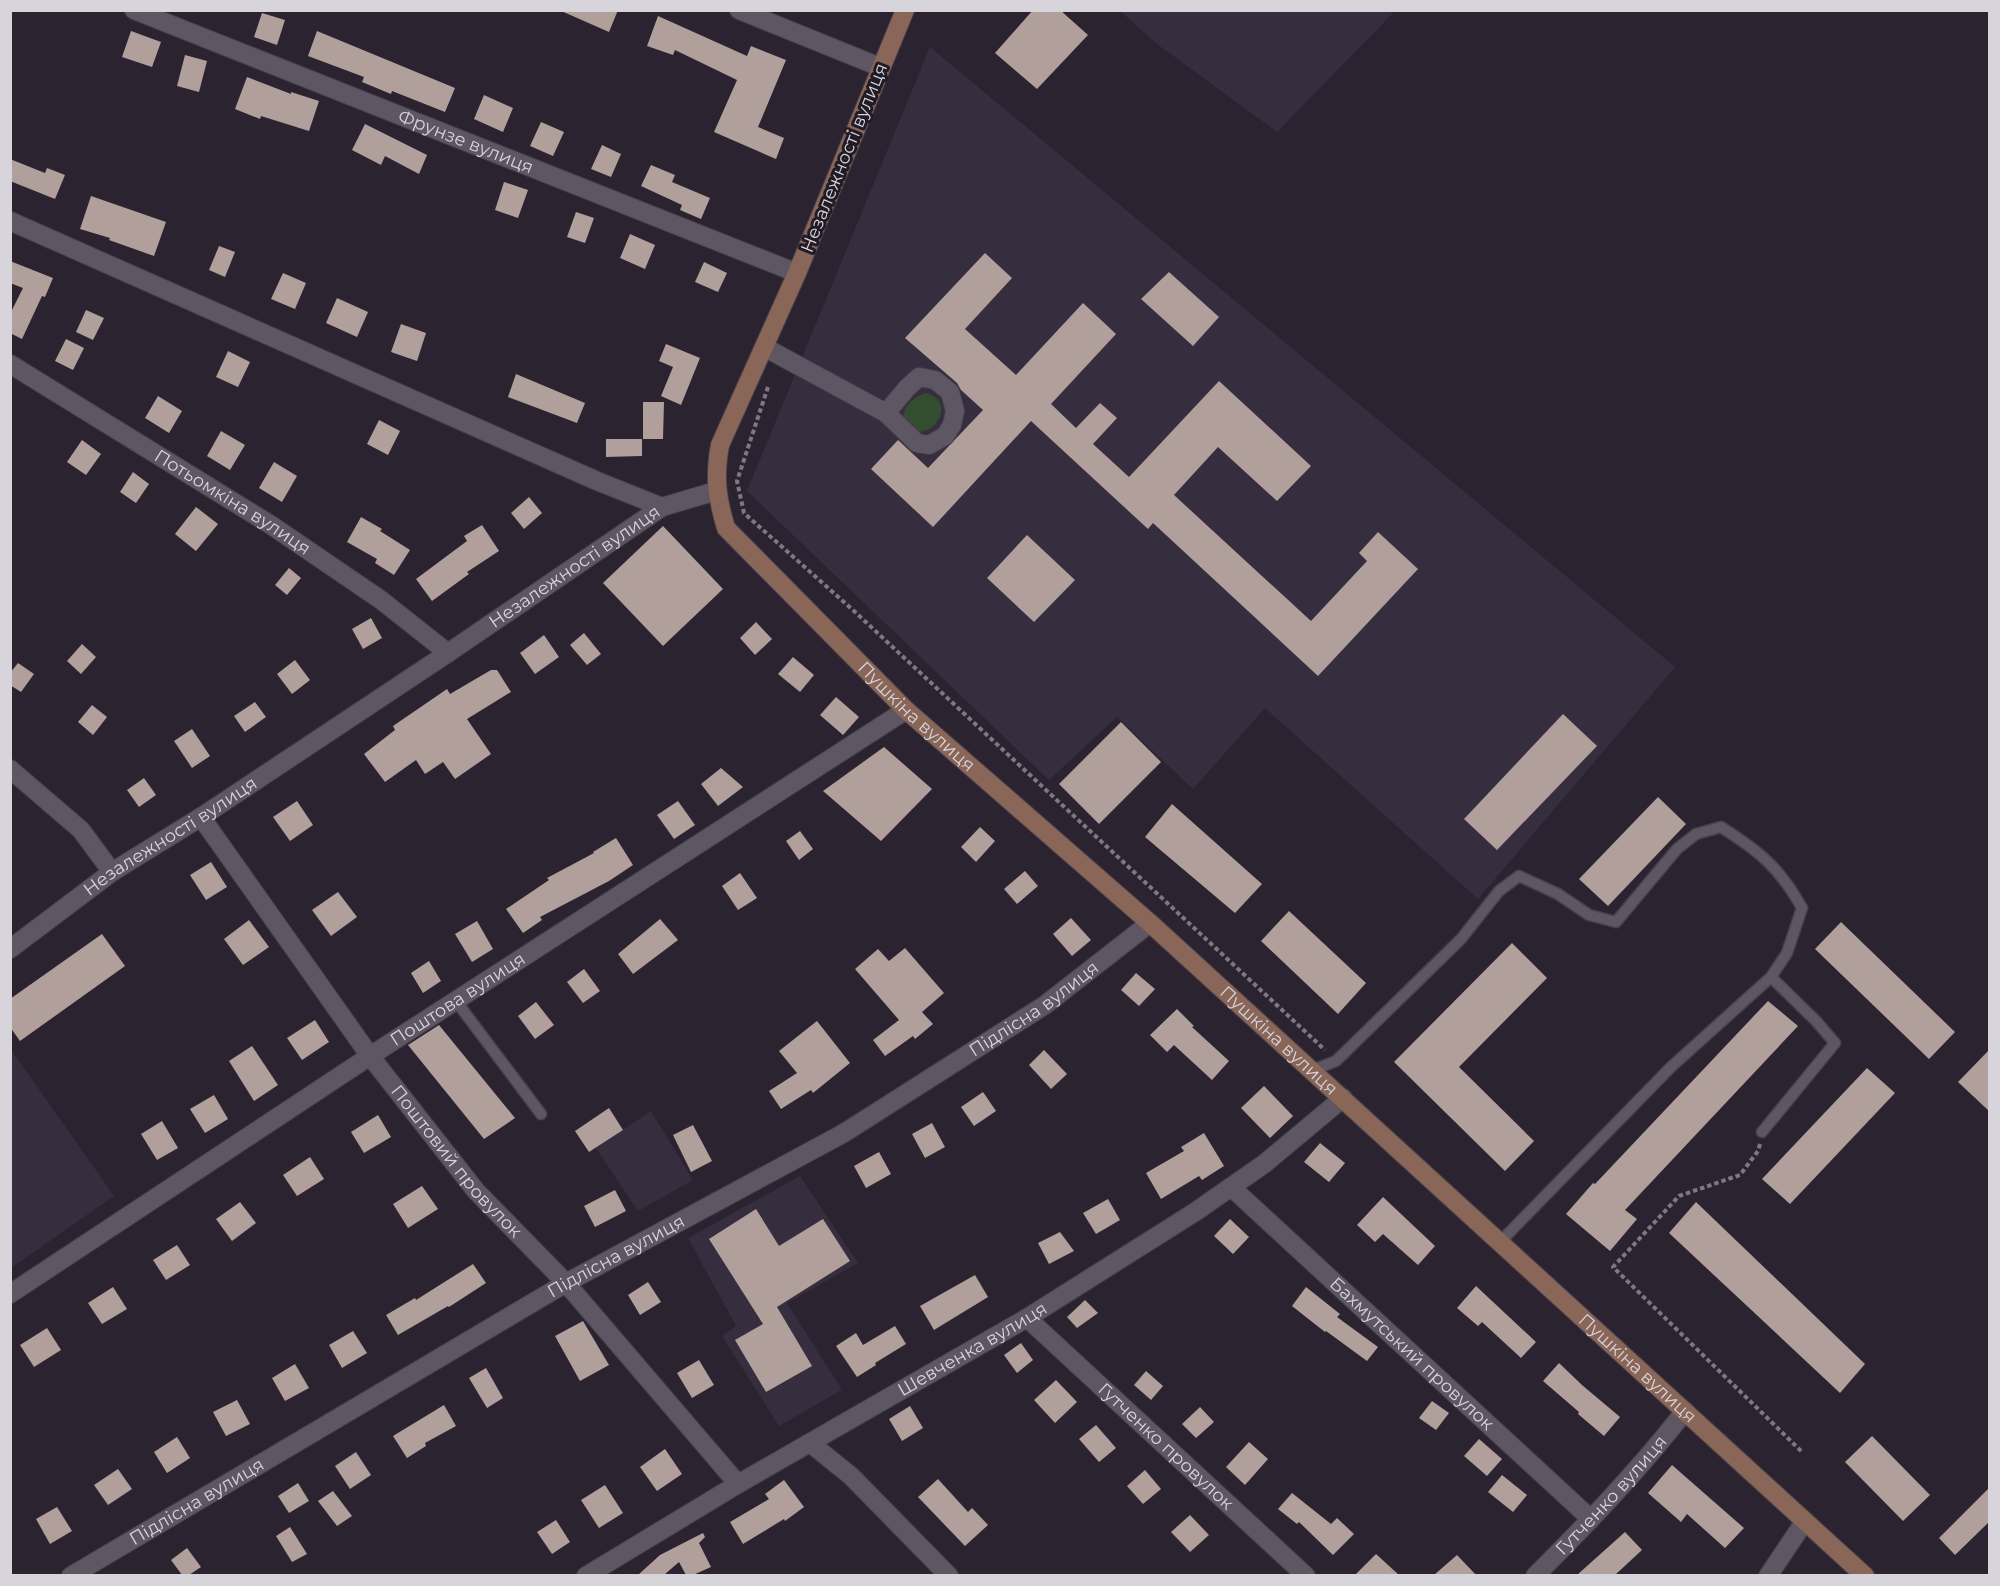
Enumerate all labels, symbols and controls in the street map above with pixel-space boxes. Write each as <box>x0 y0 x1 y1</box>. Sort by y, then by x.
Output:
street label: Незалежності вулиця <box>796 60 892 256</box>
street label: Фрунзе вулиця <box>395 105 537 178</box>
street label: Потьомкіна вулиця <box>150 445 315 560</box>
street label: Незалежності вулиця <box>485 501 664 633</box>
street label: Пушкіна вулиця <box>853 657 980 776</box>
street label: Незалежності вулиця <box>79 772 261 901</box>
street label: Поштова вулиця <box>386 948 529 1051</box>
street label: Підлісна вулиця <box>965 956 1103 1061</box>
street label: Пушкіна вулиця <box>1215 981 1342 1100</box>
street label: Поштовий провулок <box>386 1081 527 1243</box>
street label: Підлісна вулиця <box>543 1210 688 1302</box>
street label: Бахмутський провулок <box>1325 1273 1499 1435</box>
street label: Шевченка вулиця <box>894 1297 1051 1401</box>
street label: Пушкіна вулиця <box>1574 1309 1701 1428</box>
street label: Гутченко провулок <box>1093 1378 1239 1515</box>
street label: Гутченко вулиця <box>1551 1431 1672 1560</box>
street label: Підлісна вулиця <box>125 1453 268 1550</box>

